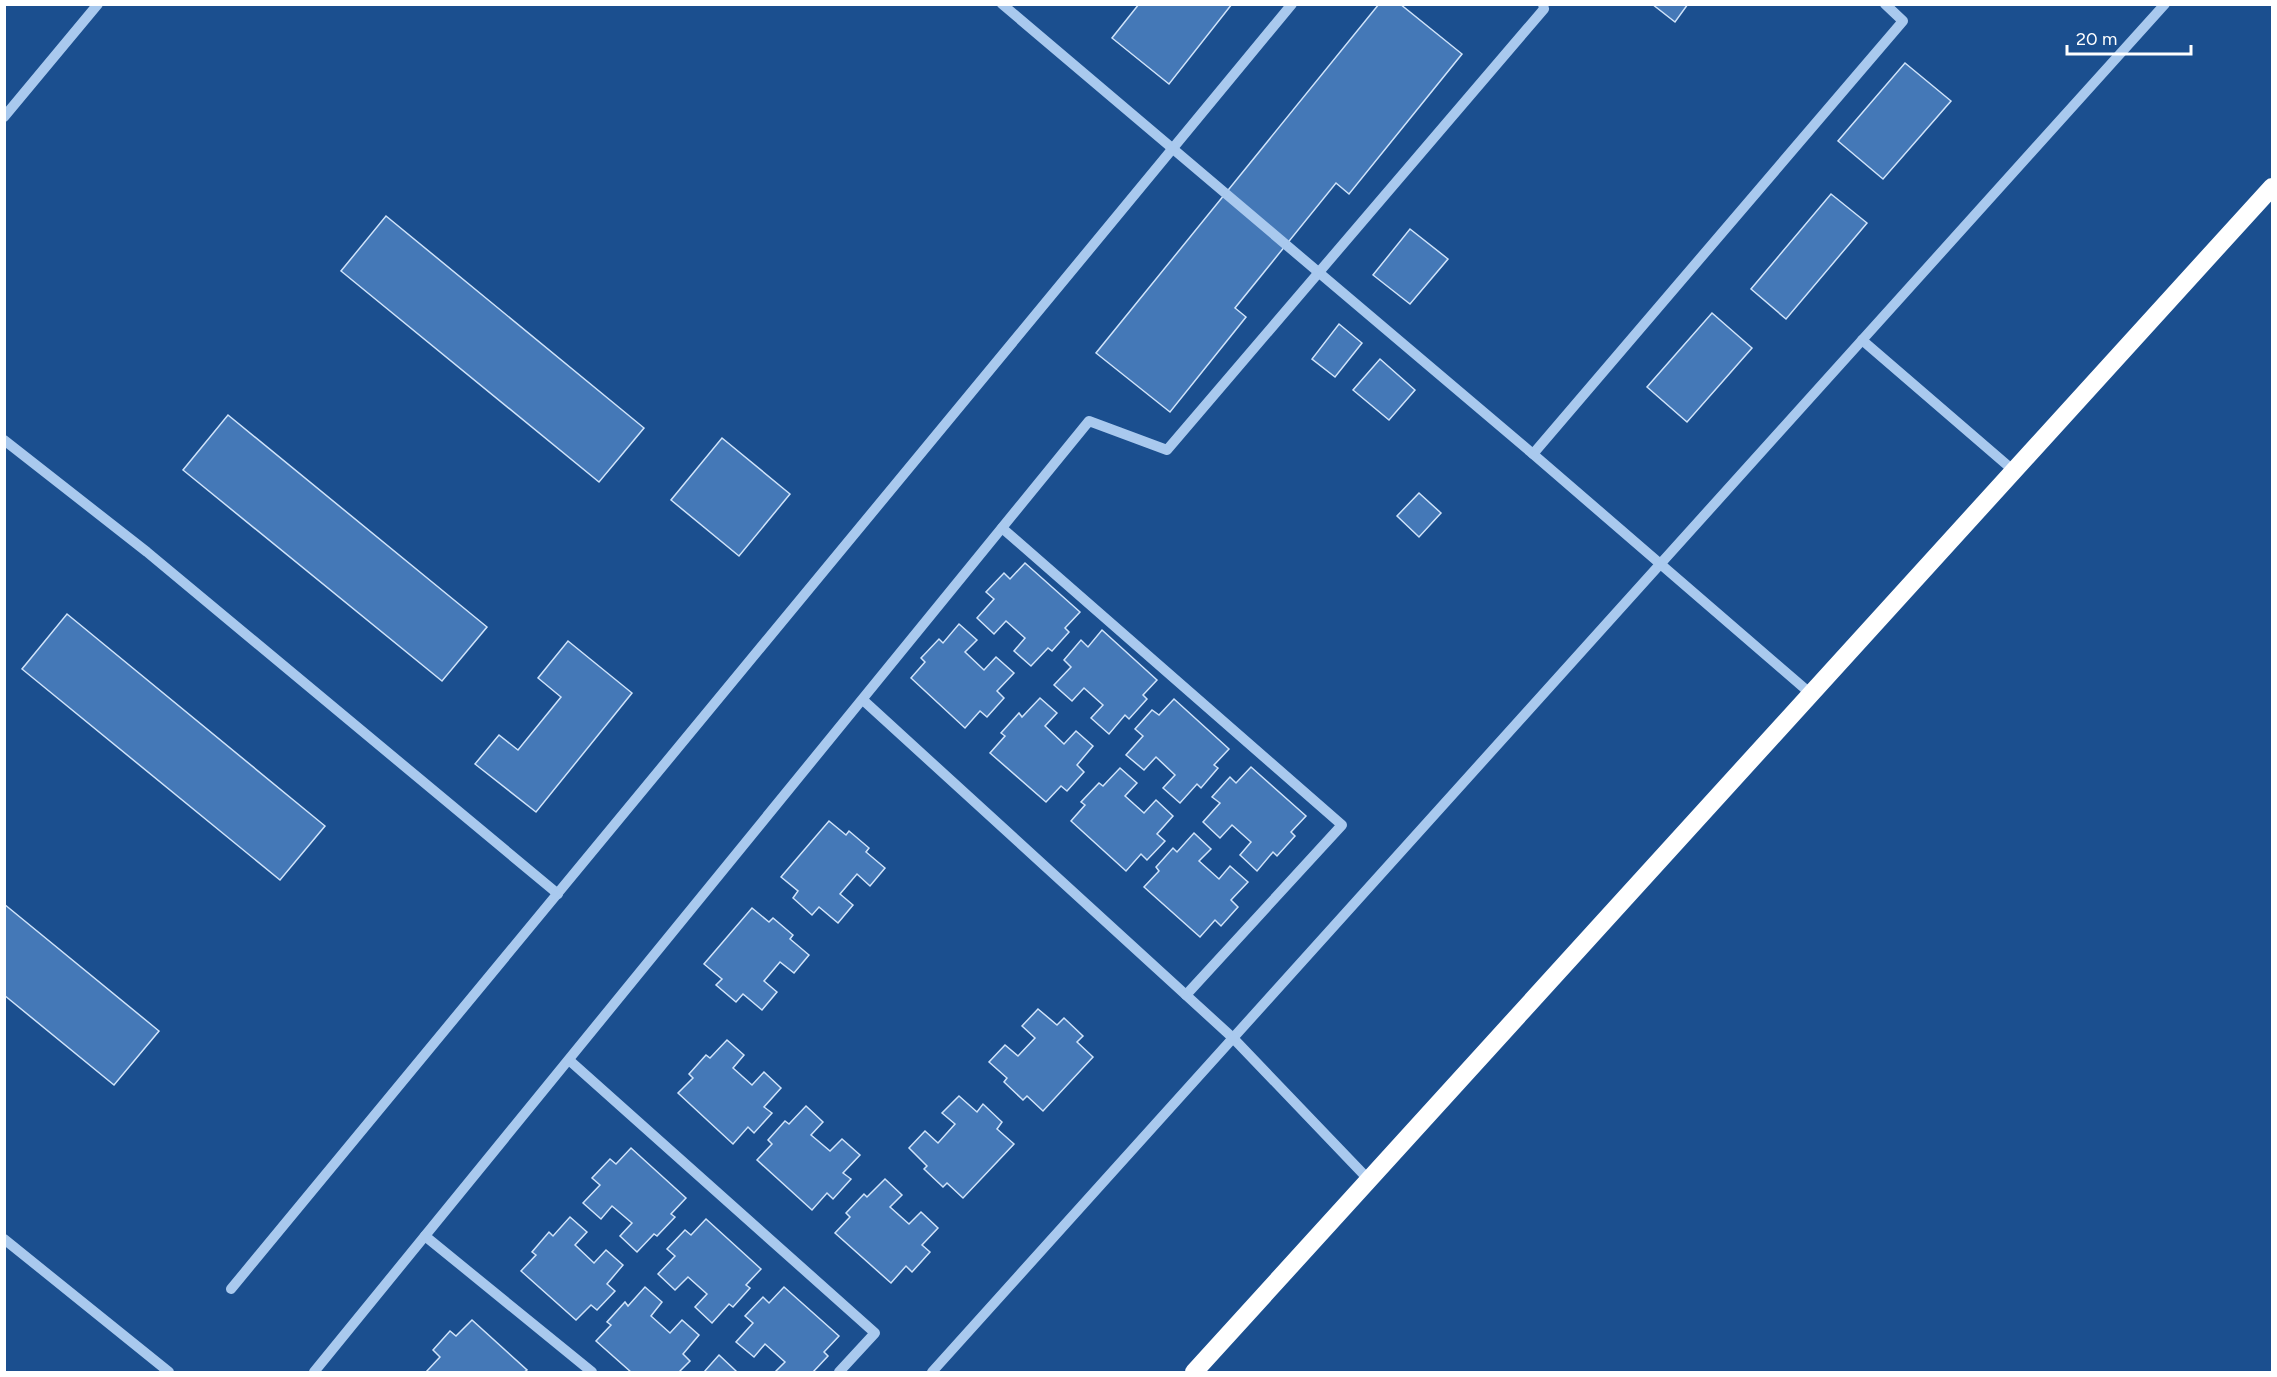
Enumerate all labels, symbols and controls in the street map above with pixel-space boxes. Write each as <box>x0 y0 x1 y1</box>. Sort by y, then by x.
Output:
scale bar <box>2067 18 2192 56</box>
text: 20 m <box>2076 28 2117 50</box>

